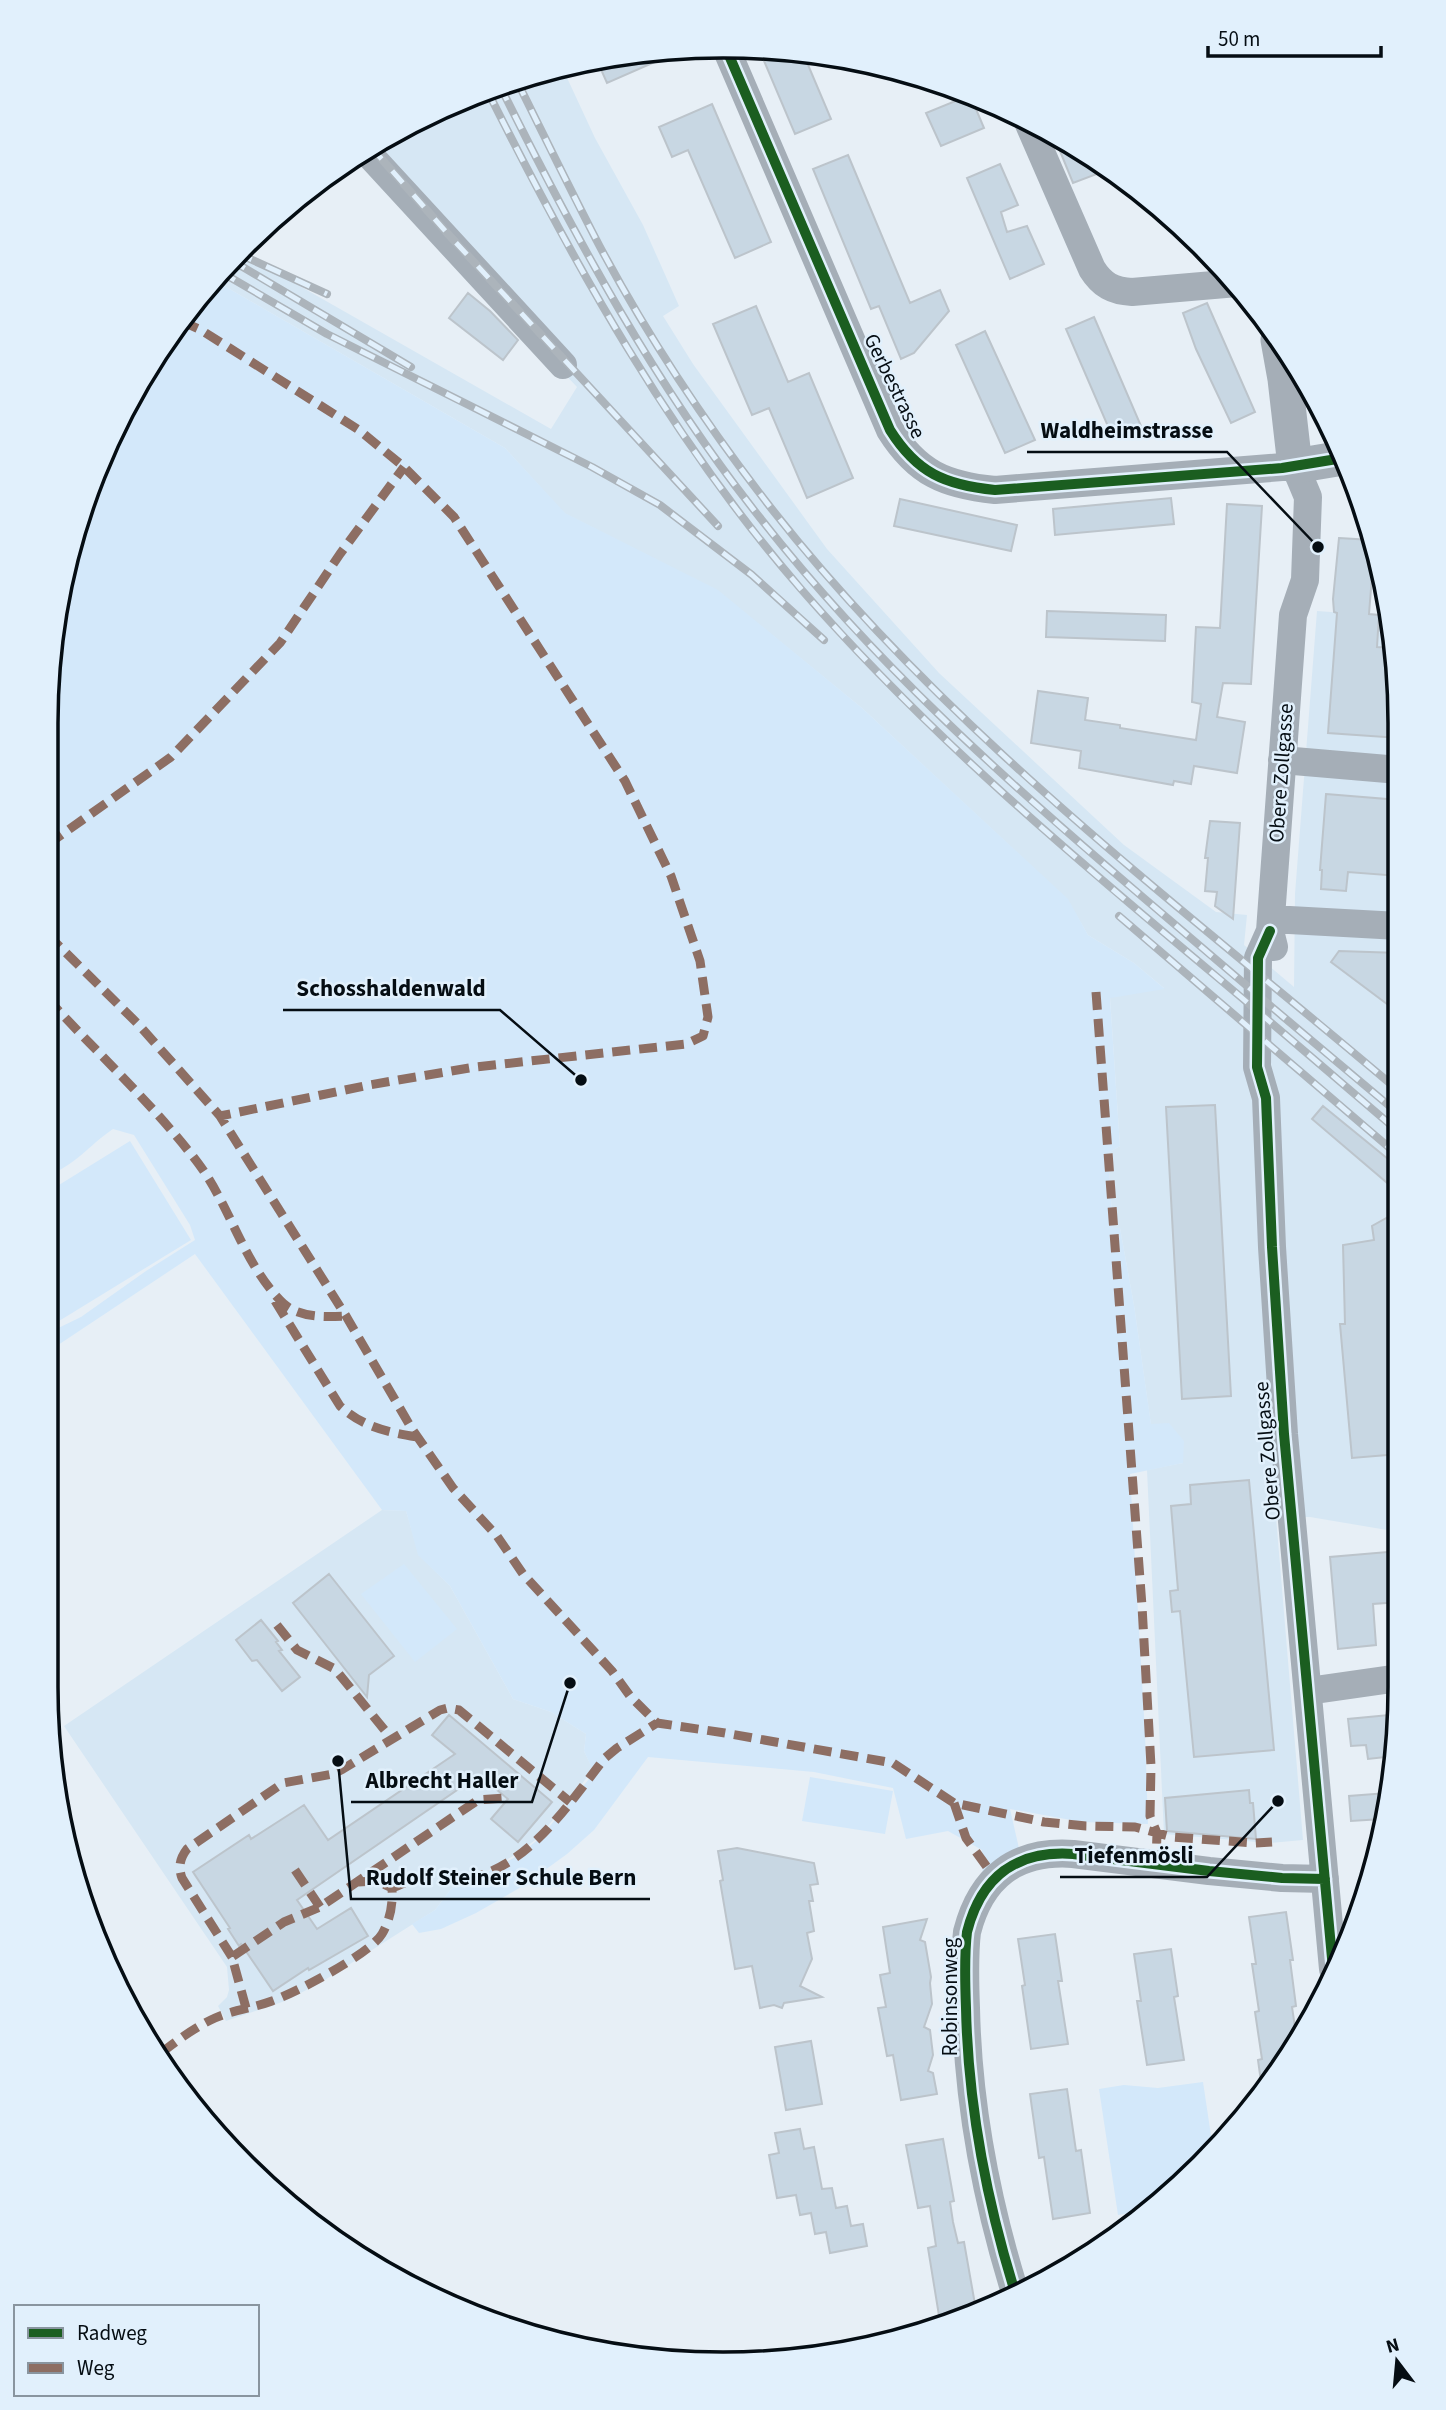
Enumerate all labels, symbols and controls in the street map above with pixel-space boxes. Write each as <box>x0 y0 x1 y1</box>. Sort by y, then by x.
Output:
scale bar <box>1208 14 1381 58</box>
text: 50 m <box>1218 24 1260 54</box>
street label: Gerbestrasse <box>857 328 933 444</box>
callout: Waldheimstrasse <box>1027 408 1227 452</box>
text: Waldheimstrasse <box>1041 414 1214 447</box>
street label: Obere Zollgasse <box>1261 702 1301 844</box>
callout: Schosshaldenwald <box>283 966 500 1010</box>
text: Schosshaldenwald <box>296 972 486 1005</box>
street label: Obere Zollgasse <box>1246 1380 1288 1522</box>
callout: Albrecht Haller <box>351 1758 532 1802</box>
text: Albrecht Haller <box>365 1764 519 1797</box>
callout: Tiefenmösli <box>1060 1833 1207 1877</box>
text: Tiefenmösli <box>1074 1839 1194 1872</box>
callout: Rudolf Steiner Schule Bern <box>351 1855 650 1899</box>
text: Rudolf Steiner Schule Bern <box>366 1861 636 1894</box>
street label: Robinsonweg <box>935 1937 965 2056</box>
legend <box>14 2305 259 2396</box>
text: Radweg <box>77 2318 147 2348</box>
north arrow <box>1362 2326 1432 2396</box>
text: N <box>1383 2331 1403 2361</box>
text: Weg <box>77 2353 115 2383</box>

